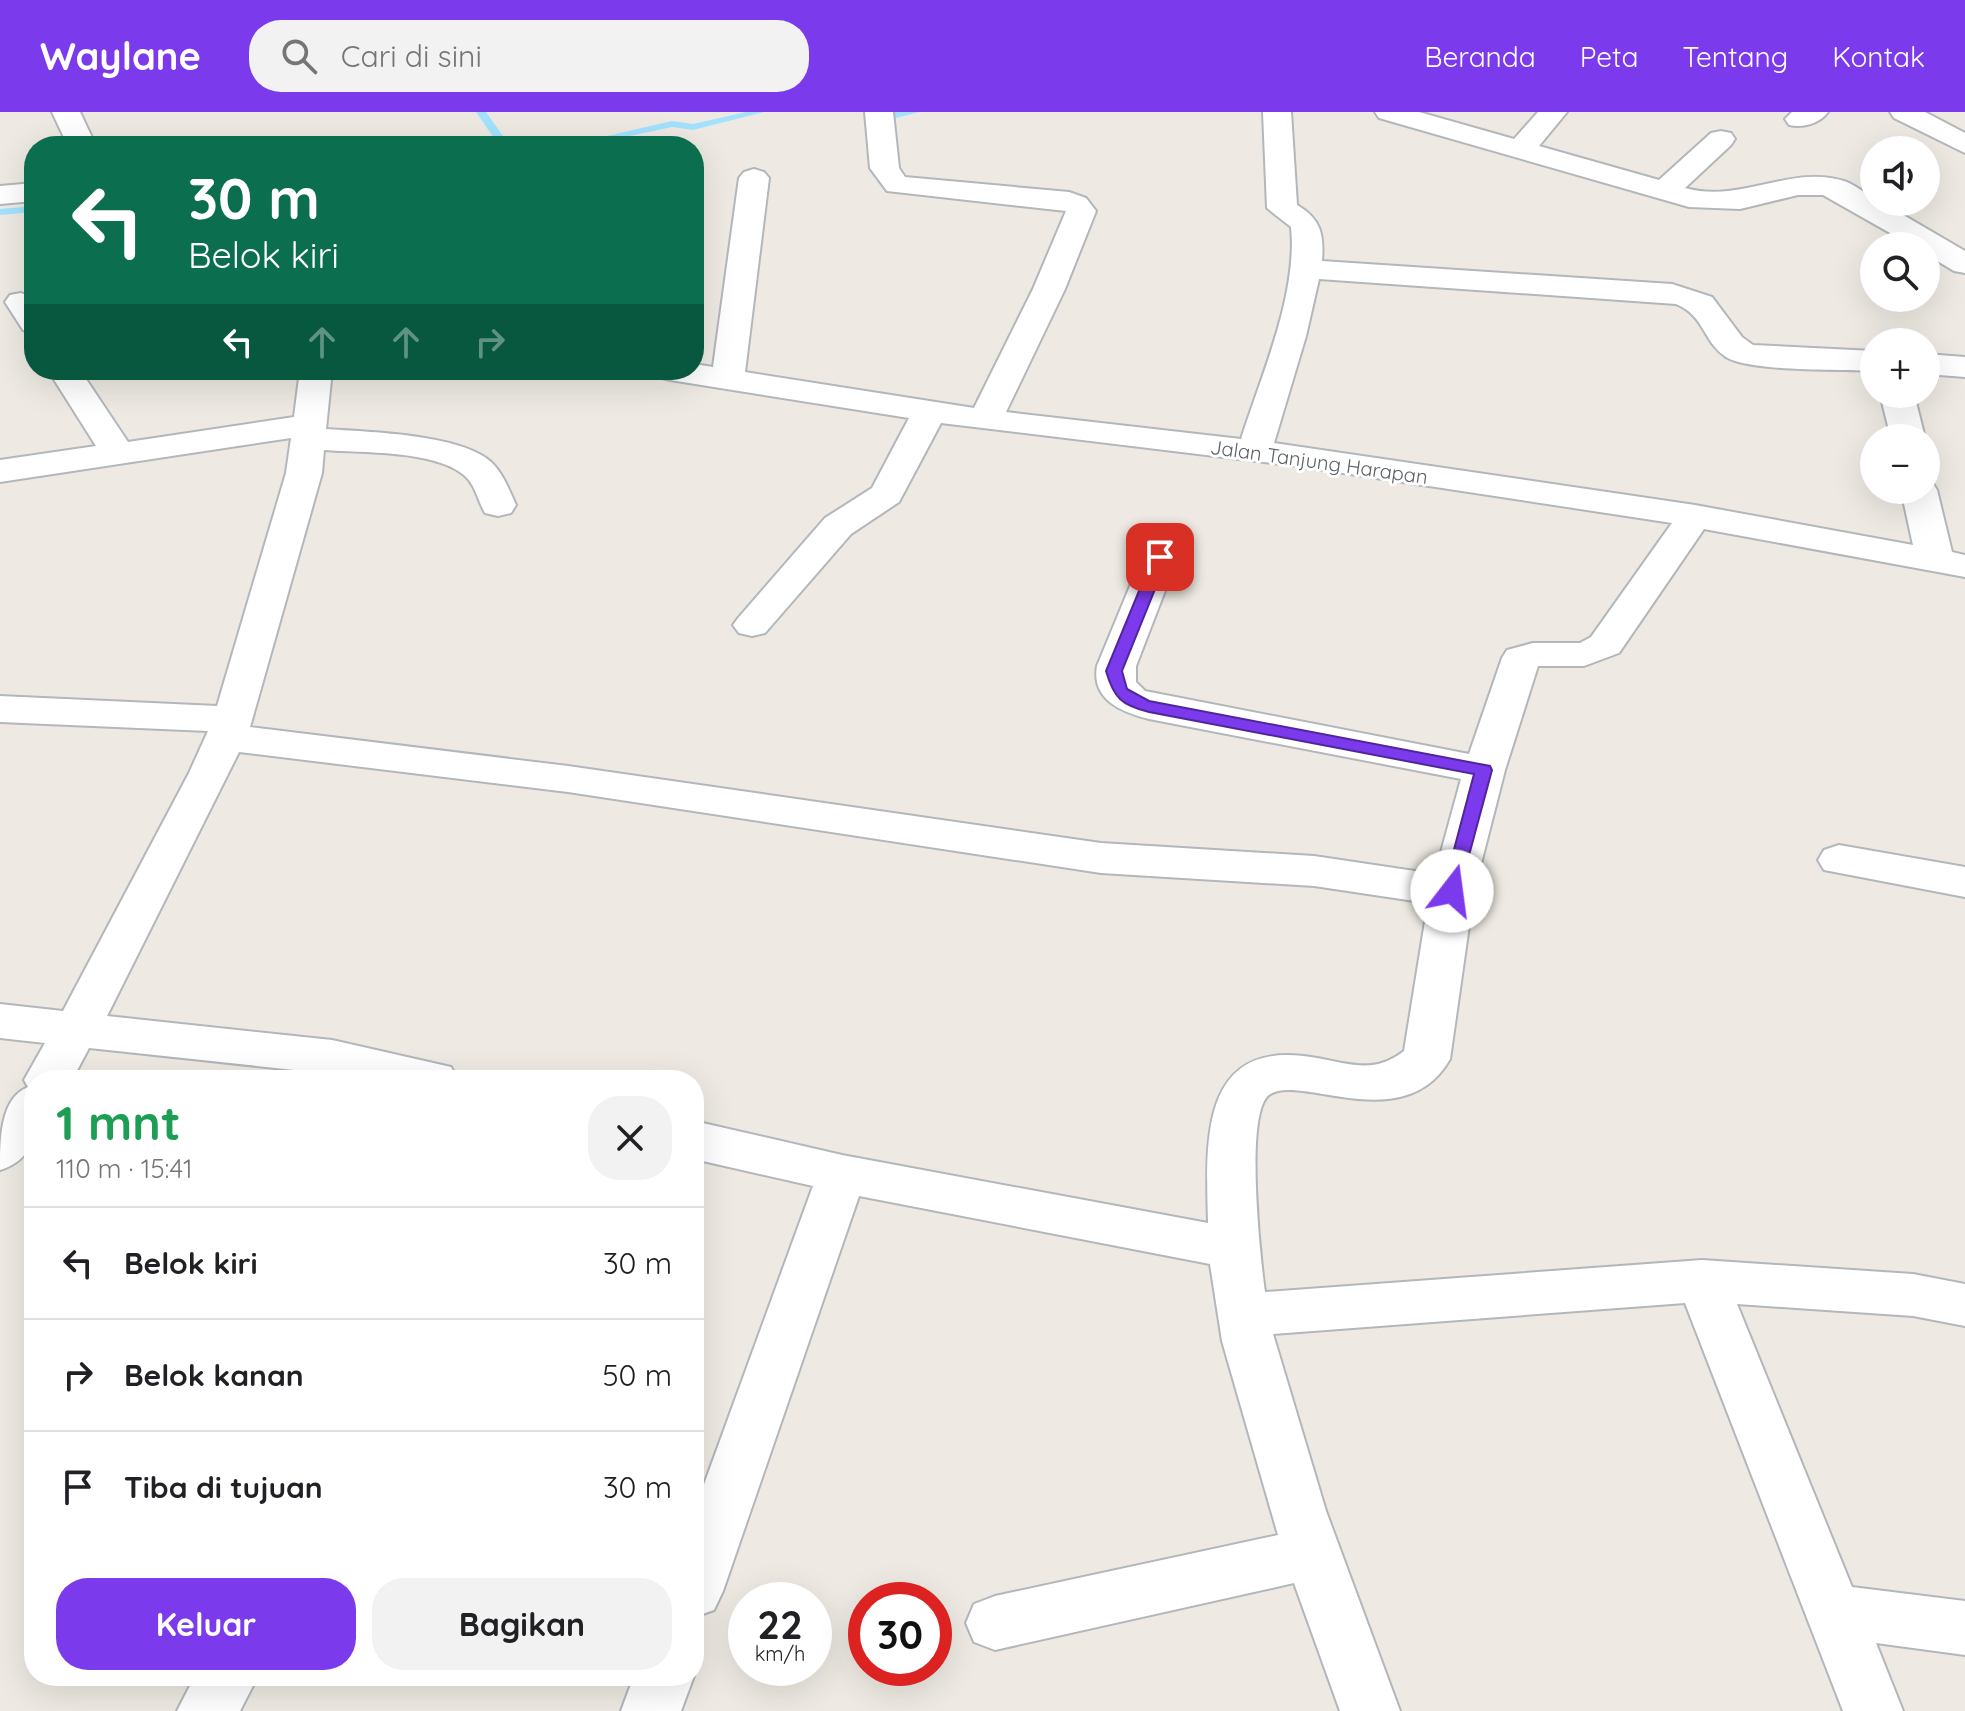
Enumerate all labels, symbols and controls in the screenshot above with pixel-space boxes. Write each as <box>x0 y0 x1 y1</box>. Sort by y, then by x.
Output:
search box <box>249 20 809 92</box>
text: Waylane <box>40 32 201 80</box>
icon: search <box>277 34 321 78</box>
text: Cari di sini <box>341 37 482 75</box>
text: Beranda <box>1424 39 1536 74</box>
text: Peta <box>1580 39 1638 74</box>
text: Tentang <box>1682 39 1788 74</box>
text: Kontak <box>1832 39 1925 74</box>
map controls <box>1860 136 1940 504</box>
button: sound <box>1860 136 1940 216</box>
text: 30 m <box>188 163 320 233</box>
icon: left <box>56 168 160 272</box>
text: Belok kiri <box>188 232 339 277</box>
button: search <box>1860 232 1940 312</box>
icon: left <box>216 320 260 364</box>
icon: ahead <box>300 320 344 364</box>
icon: ahead <box>384 320 428 364</box>
icon: right <box>468 320 512 364</box>
button: + <box>1860 328 1940 408</box>
button: − <box>1860 424 1940 504</box>
street label: Jalan Tanjung Harapan <box>1209 434 1429 489</box>
pin <box>1126 523 1194 591</box>
icon: arrive <box>1138 535 1182 579</box>
position arrow <box>1410 849 1494 933</box>
text: 1 mnt <box>56 1092 181 1152</box>
button: close <box>588 1096 672 1180</box>
text: 110 m · 15:41 <box>56 1152 193 1185</box>
icon: left <box>56 1241 100 1285</box>
text: Belok kiri <box>124 1244 258 1282</box>
text: 30 m <box>603 1244 672 1282</box>
icon: right <box>56 1353 100 1397</box>
text: Belok kanan <box>124 1356 304 1394</box>
text: 50 m <box>602 1356 672 1394</box>
icon: arrive <box>56 1465 100 1509</box>
text: Tiba di tujuan <box>124 1468 323 1506</box>
text: 30 m <box>603 1468 672 1506</box>
button: Keluar <box>56 1578 356 1670</box>
button: Bagikan <box>372 1578 672 1670</box>
speed limit sign: 30 <box>848 1582 952 1686</box>
text: 22 <box>757 1599 803 1649</box>
text: km/h <box>755 1641 805 1666</box>

